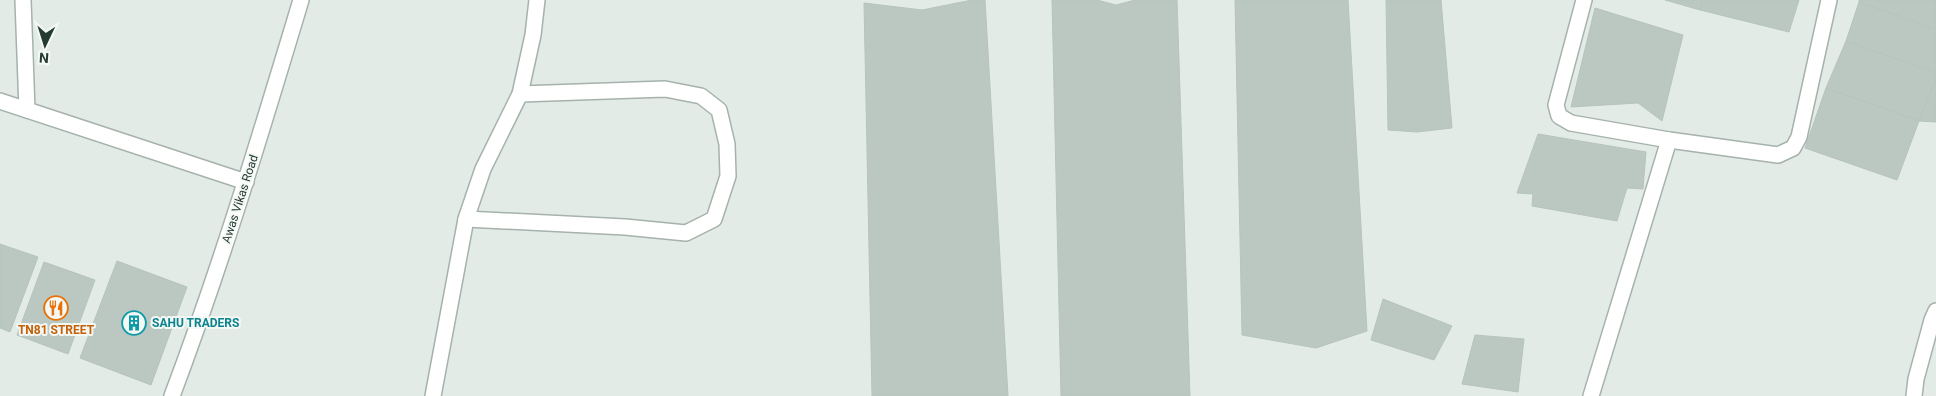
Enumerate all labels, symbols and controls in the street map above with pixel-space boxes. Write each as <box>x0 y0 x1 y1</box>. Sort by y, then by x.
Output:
north arrow <box>20 20 70 70</box>
text: N <box>39 50 50 66</box>
street label: Awas Vikas Road <box>219 153 261 245</box>
restaurant icon: TN81 STREET <box>43 295 69 321</box>
building icon: SAHU TRADERS <box>121 310 147 336</box>
place label: SAHU TRADERS <box>152 316 239 330</box>
place label: TN81 STREET <box>18 323 95 337</box>

